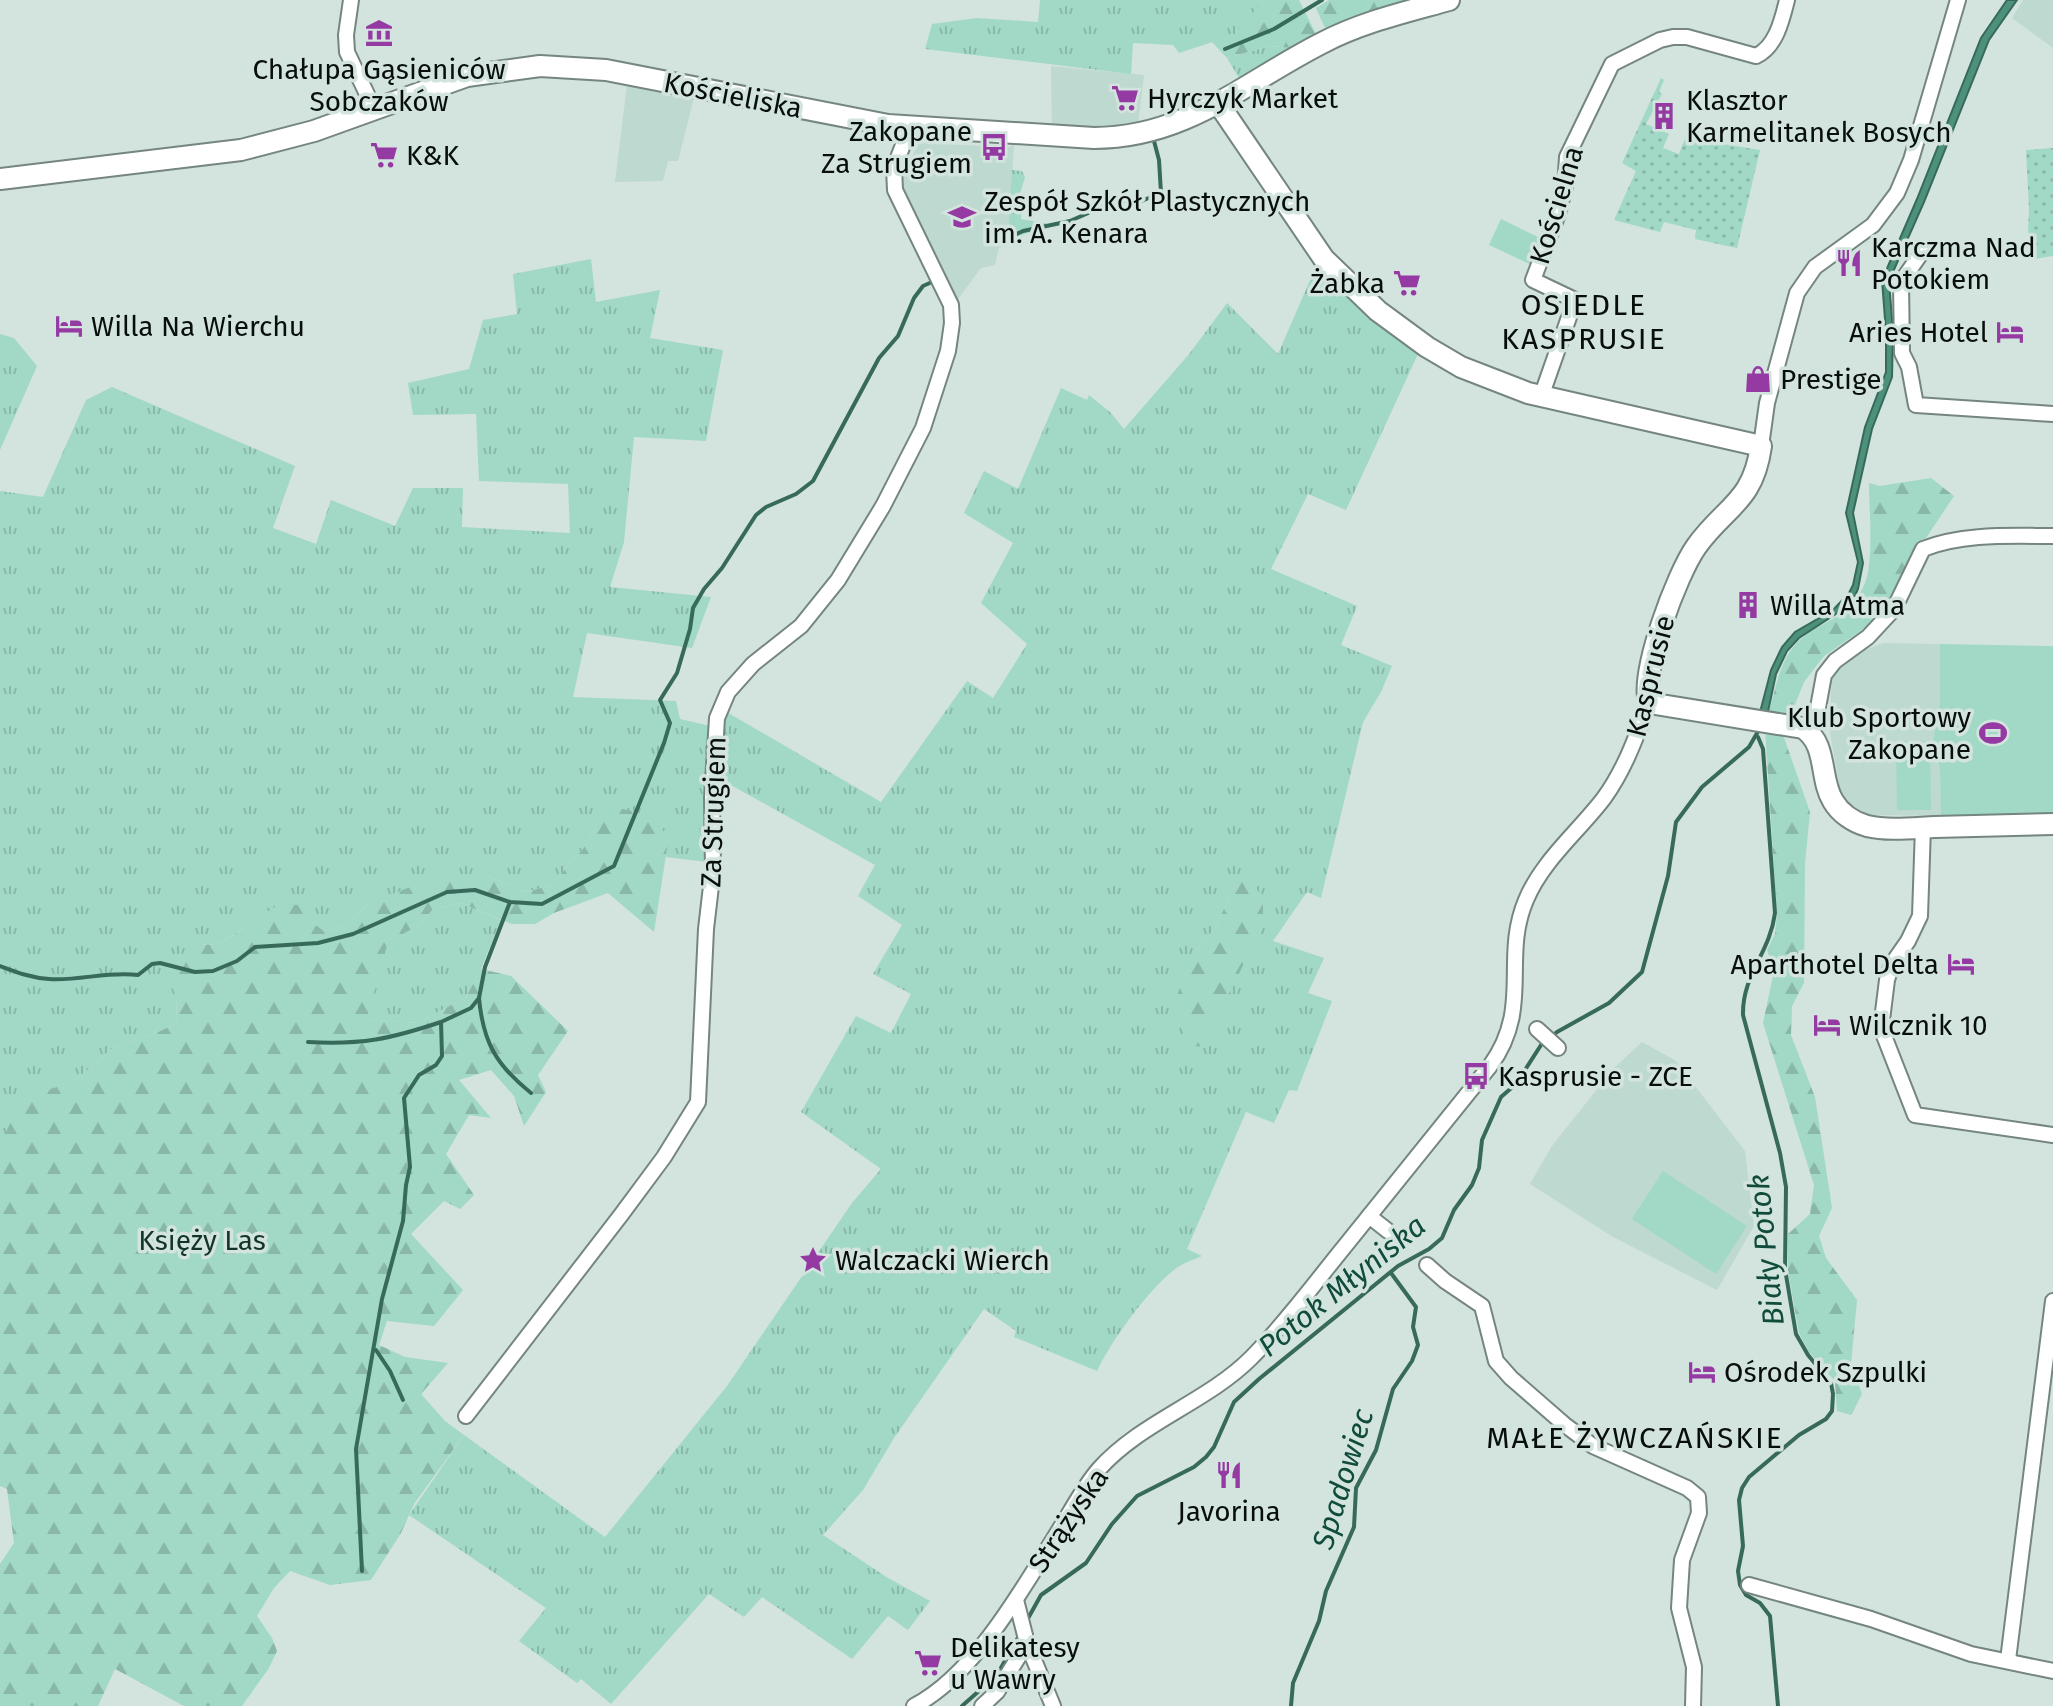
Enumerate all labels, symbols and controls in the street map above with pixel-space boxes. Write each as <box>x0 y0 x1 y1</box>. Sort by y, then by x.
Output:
museum icon: Chałupa Gąsieniców Sobczaków <box>364 18 394 48</box>
place label: Chałupa Gąsieniców Sobczaków <box>252 53 506 118</box>
street label: Kościeliska <box>661 66 805 125</box>
place label: Hyrczyk Market <box>1147 82 1339 115</box>
supermarket icon: Hyrczyk Market <box>1110 83 1140 113</box>
place label: Klasztor Karmelitanek Bosych <box>1686 84 1952 149</box>
building icon: Klasztor Karmelitanek Bosych <box>1649 101 1679 131</box>
place label: Zakopane Za Strugiem <box>821 115 972 180</box>
bus stop icon: Zakopane Za Strugiem <box>979 132 1009 162</box>
place label: K&K <box>406 139 460 172</box>
supermarket icon: K&K <box>369 140 399 170</box>
street label: Kościelna <box>1523 142 1590 268</box>
place label: Zespół Szkół Plastycznych im. A. Kenara <box>984 185 1310 250</box>
school or university icon: Zespół Szkół Plastycznych im. A. Kenara <box>947 202 977 232</box>
place label: Karczma Nad Potokiem <box>1871 231 2036 296</box>
restaurant icon: Karczma Nad Potokiem <box>1834 248 1864 278</box>
place label: Żabka <box>1310 267 1385 300</box>
supermarket icon: Żabka <box>1392 268 1422 298</box>
district label: OSIEDLE KASPRUSIE <box>1501 287 1667 357</box>
place label: Willa Na Wierchu <box>91 310 305 343</box>
hotel icon: Willa Na Wierchu <box>54 311 84 341</box>
place label: Aries Hotel <box>1849 316 1988 349</box>
hotel icon: Aries Hotel <box>1995 317 2025 347</box>
place label: Prestige <box>1780 363 1881 396</box>
shop icon: Prestige <box>1743 364 1773 394</box>
place label: Willa Atma <box>1770 589 1905 622</box>
building icon: Willa Atma <box>1733 590 1763 620</box>
street label: Kasprusie <box>1619 612 1682 740</box>
place label: Klub Sportowy Zakopane <box>1787 701 1971 766</box>
sports icon: Klub Sportowy Zakopane <box>1978 718 2008 748</box>
street label: Za Strugiem <box>694 736 733 888</box>
place label: Aparthotel Delta <box>1730 948 1939 981</box>
hotel icon: Aparthotel Delta <box>1946 949 1976 979</box>
place label: Wilcznik 10 <box>1849 1009 1988 1042</box>
hotel icon: Wilcznik 10 <box>1812 1010 1842 1040</box>
place label: Kasprusie - ZCE <box>1498 1060 1693 1093</box>
bus stop icon: Kasprusie - ZCE <box>1461 1061 1491 1091</box>
water label: Biały Potok <box>1740 1172 1792 1328</box>
water label: Potok Młyniska <box>1251 1208 1433 1364</box>
park label: Księży Las <box>138 1224 266 1257</box>
place label: Walczacki Wierch <box>835 1244 1050 1277</box>
place icon: Walczacki Wierch <box>798 1245 828 1275</box>
place label: Ośrodek Szpulki <box>1724 1356 1927 1389</box>
hotel icon: Ośrodek Szpulki <box>1687 1357 1717 1387</box>
water label: Spadowiec <box>1304 1404 1382 1554</box>
district label: MAŁE ŻYWCZAŃSKIE <box>1486 1420 1784 1456</box>
restaurant icon: Javorina <box>1214 1460 1244 1490</box>
street label: Strążyska <box>1022 1462 1115 1579</box>
place label: Javorina <box>1177 1495 1281 1528</box>
place label: Delikatesy u Wawry <box>950 1631 1080 1696</box>
supermarket icon: Delikatesy u Wawry <box>913 1648 943 1678</box>

